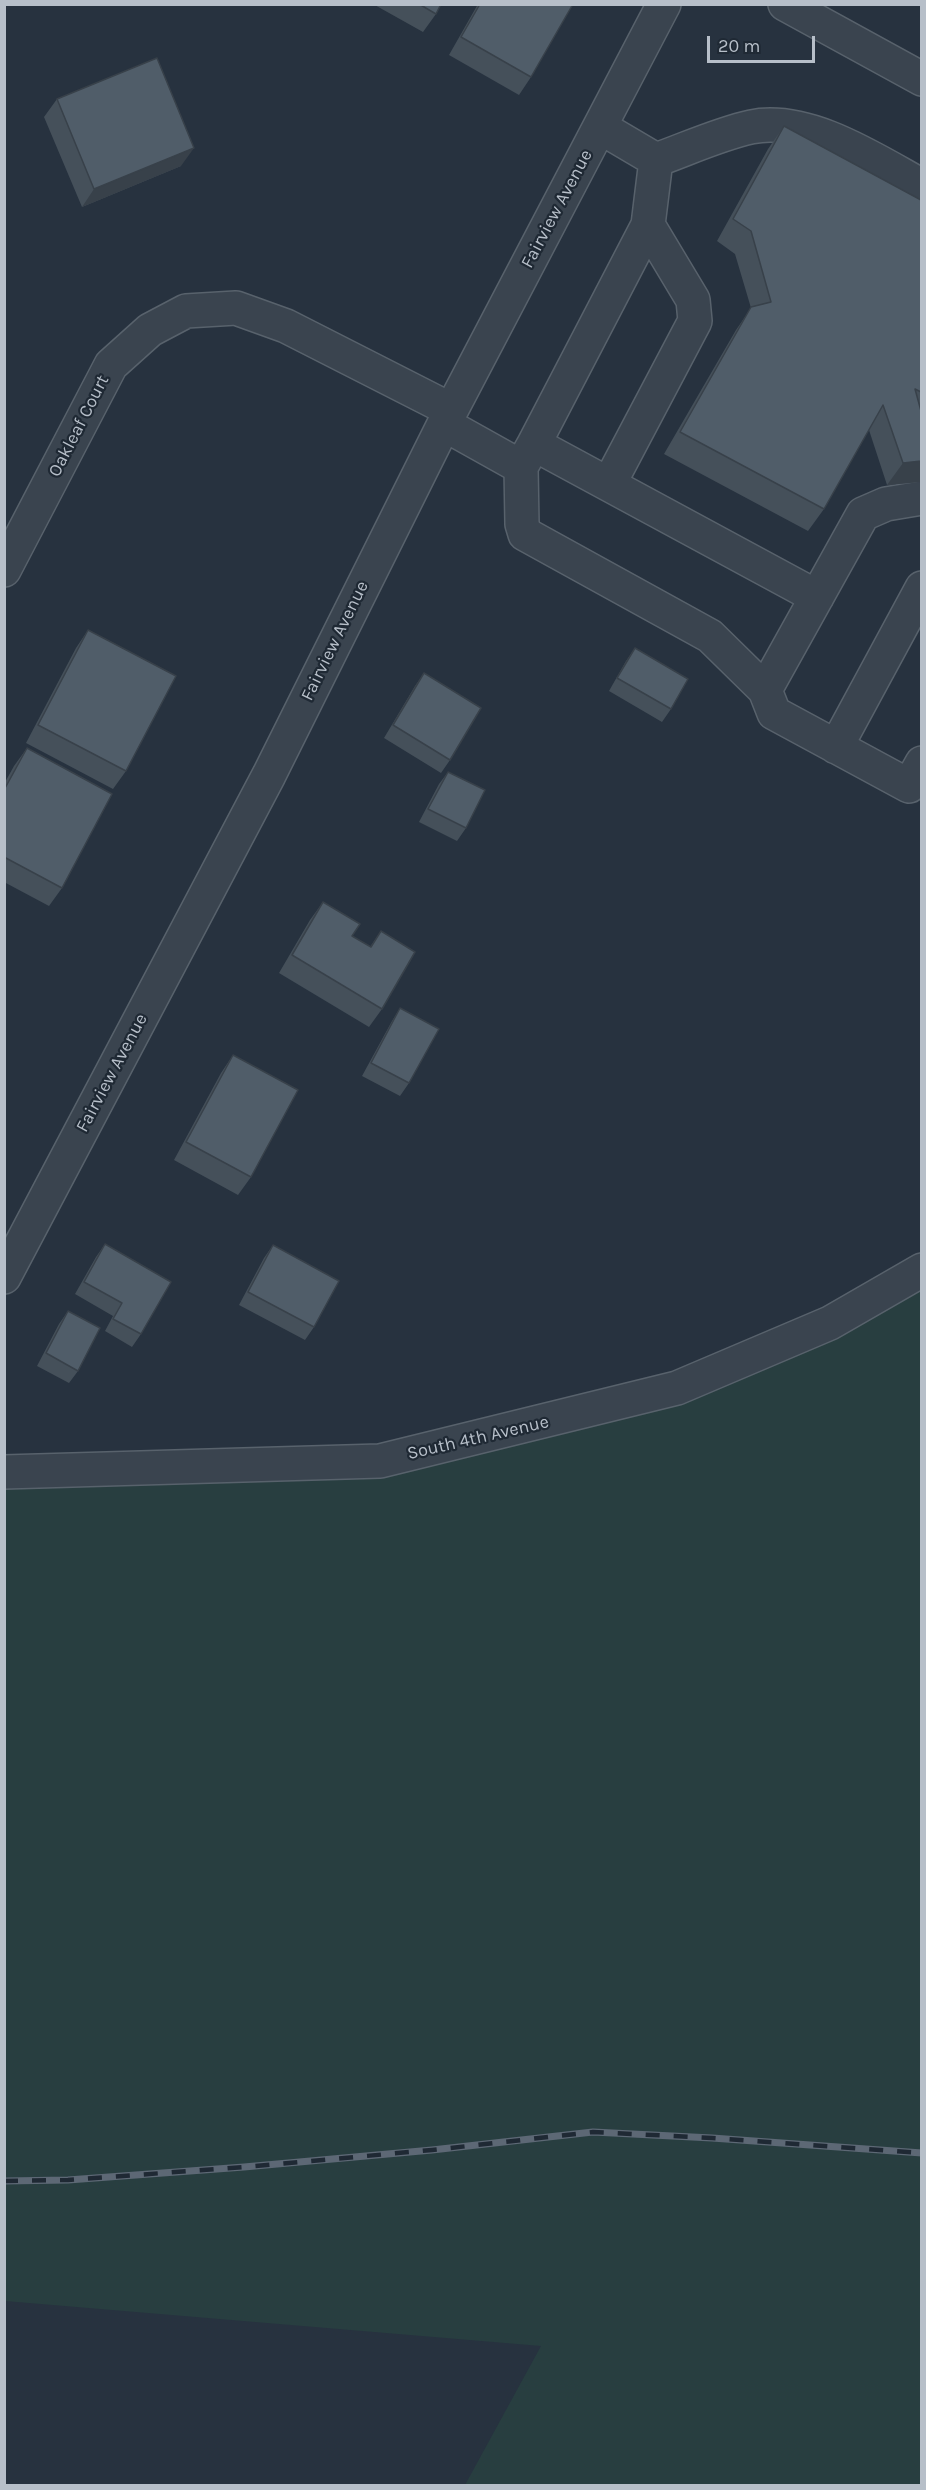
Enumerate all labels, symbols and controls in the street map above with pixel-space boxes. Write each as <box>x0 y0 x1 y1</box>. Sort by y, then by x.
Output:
scale bar <box>710 24 818 62</box>
text: 20 m <box>718 35 760 57</box>
street label: Fairview Avenue <box>517 146 597 272</box>
street label: Oakleaf Court <box>44 371 114 481</box>
street label: Fairview Avenue <box>297 577 373 705</box>
street label: Fairview Avenue <box>72 1010 152 1136</box>
street label: South 4th Avenue <box>405 1411 551 1465</box>

